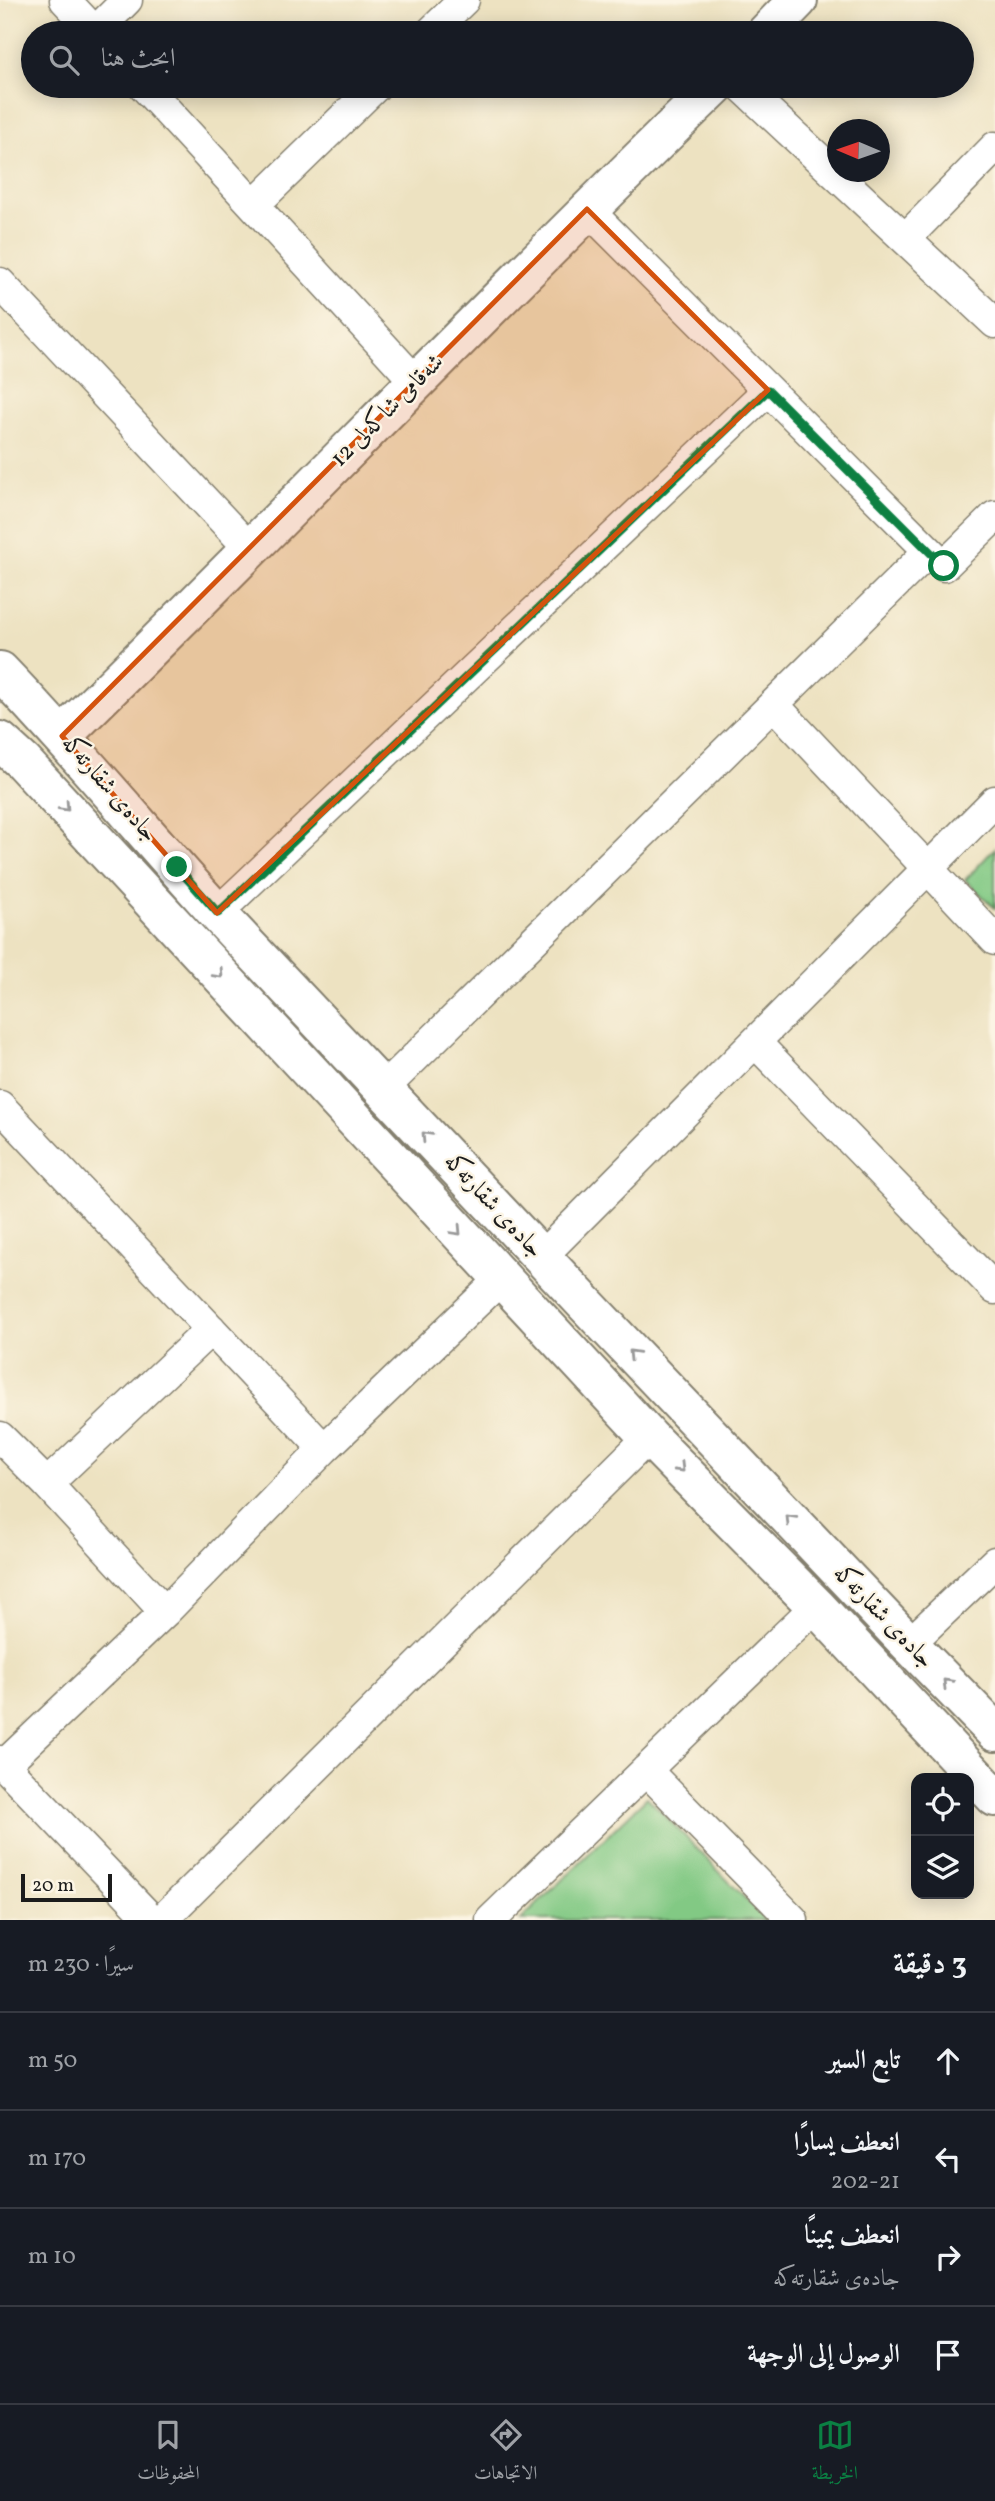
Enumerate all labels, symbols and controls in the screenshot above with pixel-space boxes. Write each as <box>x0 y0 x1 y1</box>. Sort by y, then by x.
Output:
search box <box>21 21 974 98</box>
icon: search <box>45 41 83 79</box>
text: ابحث هنا <box>101 41 176 77</box>
north arrow <box>827 119 890 182</box>
street label: شەقامی شاکەلی 12 <box>324 347 452 475</box>
route start <box>928 550 959 581</box>
street label: جادەی شقارتەکە <box>53 728 165 850</box>
one-way arrow <box>56 799 69 812</box>
route end <box>161 851 192 882</box>
one-way arrow <box>211 966 223 979</box>
one-way arrow <box>422 1131 434 1144</box>
street label: جادەی شقارتەکە <box>435 1146 551 1266</box>
one-way arrow <box>448 1223 461 1236</box>
one-way arrow <box>628 1349 641 1362</box>
one-way arrow <box>671 1460 684 1473</box>
one-way arrow <box>785 1514 798 1527</box>
street label: جادەی شقارتەکە <box>825 1557 941 1677</box>
one-way arrow <box>943 1679 956 1692</box>
map controls <box>911 1773 974 1899</box>
button: locate <box>911 1773 974 1836</box>
button: layers <box>911 1836 974 1899</box>
scale bar <box>21 1871 112 1903</box>
text: 20 m <box>32 1873 74 1899</box>
text: 3 دقيقة <box>893 1944 967 1986</box>
text: سيرًا · 230 m <box>28 1949 134 1981</box>
icon: ahead <box>929 2042 967 2080</box>
text: تابع السير <box>827 2043 900 2079</box>
text: 50 m <box>28 2045 77 2077</box>
text: انعطف يسارًا <box>794 2125 900 2161</box>
icon: left <box>929 2140 967 2178</box>
text: 170 m <box>28 2143 86 2175</box>
text: 202-21 <box>831 2166 900 2198</box>
text: انعطف يمينًا <box>804 2218 900 2254</box>
icon: right <box>929 2238 967 2276</box>
text: 10 m <box>28 2241 76 2273</box>
text: جادەی شقارتەکە <box>773 2263 900 2295</box>
icon: arrive <box>929 2336 967 2374</box>
text: الوصول إلى الوجهة <box>747 2337 900 2373</box>
tab: المحفوظات <box>137 2416 200 2491</box>
tab: الاتجاهات <box>474 2416 537 2491</box>
tab: الخريطة <box>812 2416 858 2491</box>

